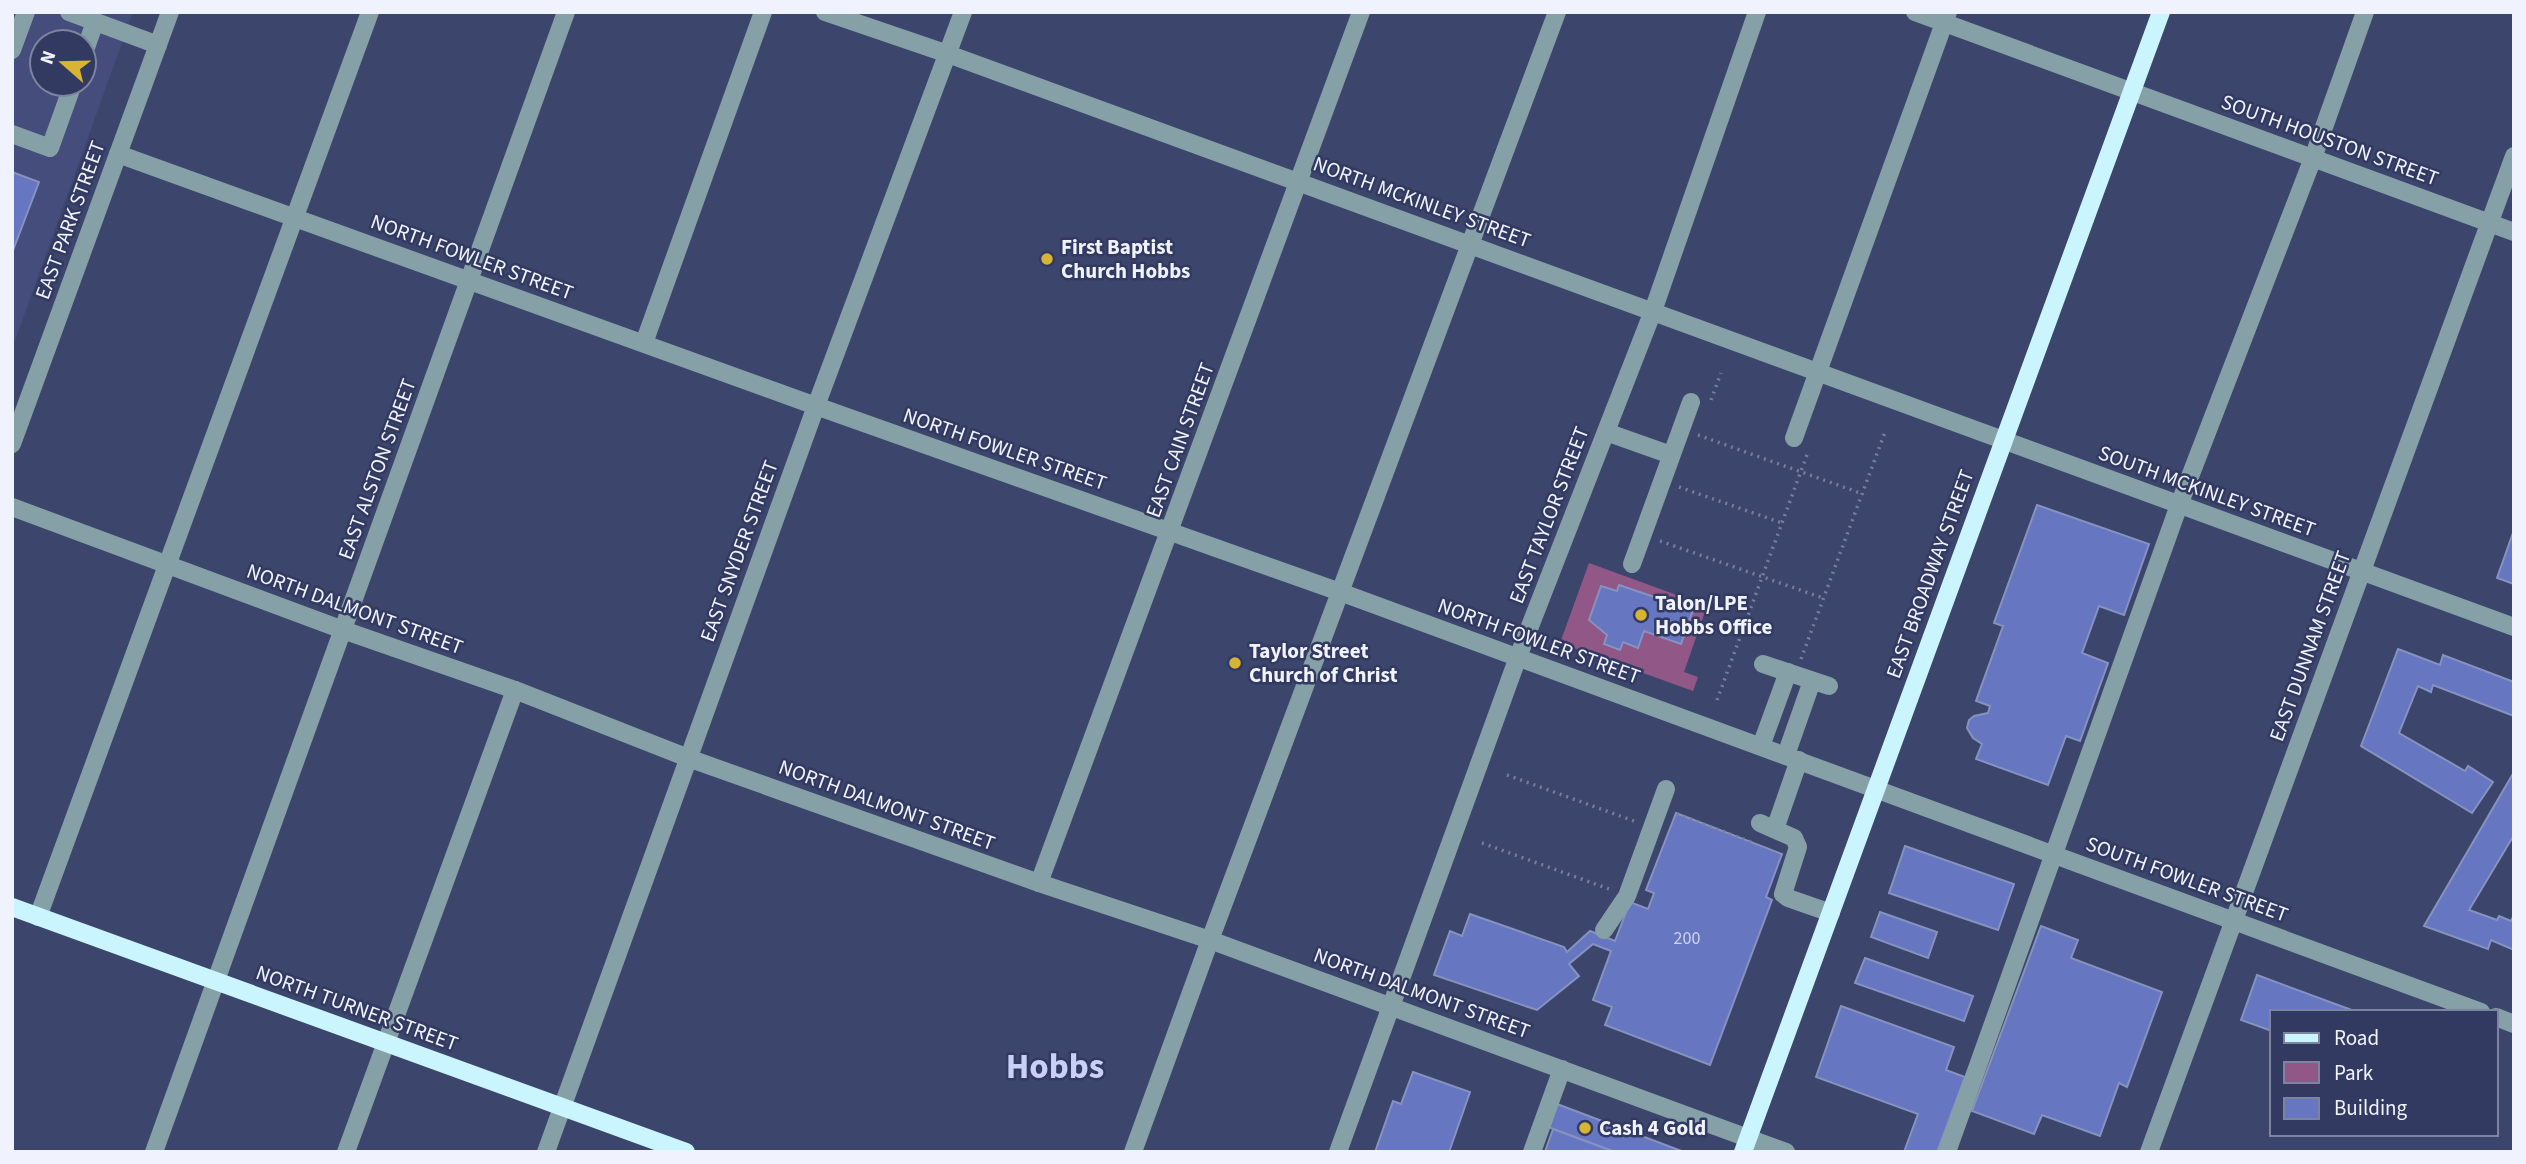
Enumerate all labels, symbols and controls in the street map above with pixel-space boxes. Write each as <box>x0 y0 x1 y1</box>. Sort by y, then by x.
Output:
north arrow <box>28 28 98 98</box>
text: N <box>34 47 63 68</box>
street label: SOUTH HOUSTON STREET <box>2217 87 2443 193</box>
street label: EAST PARK STREET <box>27 137 113 303</box>
street label: NORTH MCKINLEY STREET <box>1309 149 1535 255</box>
street label: NORTH FOWLER STREET <box>366 206 578 308</box>
place label: First Baptist Church Hobbs <box>1061 232 1190 286</box>
marker: First Baptist Church Hobbs <box>1039 251 1055 267</box>
street label: EAST CAIN STREET <box>1138 358 1222 522</box>
street label: EAST ALSTON STREET <box>330 374 424 564</box>
street label: NORTH FOWLER STREET <box>899 400 1111 498</box>
street label: EAST TAYLOR STREET <box>1501 422 1597 608</box>
street label: SOUTH MCKINLEY STREET <box>2094 438 2320 544</box>
street label: EAST SNYDER STREET <box>692 456 786 646</box>
street label: EAST BROADWAY STREET <box>1878 465 1982 683</box>
street label: EAST DUNNAM STREET <box>2262 547 2358 745</box>
street label: NORTH DALMONT STREET <box>243 556 467 662</box>
place label: Talon/LPE Hobbs Office <box>1655 588 1772 642</box>
street label: NORTH FOWLER STREET <box>1433 590 1645 692</box>
marker: Talon/LPE Hobbs Office <box>1633 607 1649 623</box>
place label: Taylor Street Church of Christ <box>1249 636 1398 690</box>
marker: Taylor Street Church of Christ <box>1227 655 1243 671</box>
street label: NORTH DALMONT STREET <box>775 752 999 858</box>
street label: SOUTH FOWLER STREET <box>2082 828 2292 930</box>
house number: 200 <box>1674 926 1700 951</box>
street label: NORTH DALMONT STREET <box>1310 940 1534 1046</box>
street label: NORTH TURNER STREET <box>252 957 462 1059</box>
legend <box>2270 1010 2498 1136</box>
text: Road <box>2334 1023 2379 1053</box>
district label: Hobbs <box>1006 1042 1104 1092</box>
text: Park <box>2334 1058 2374 1088</box>
text: Building <box>2334 1093 2408 1123</box>
place label: Cash 4 Gold <box>1599 1113 1706 1143</box>
marker: Cash 4 Gold <box>1577 1120 1593 1136</box>

